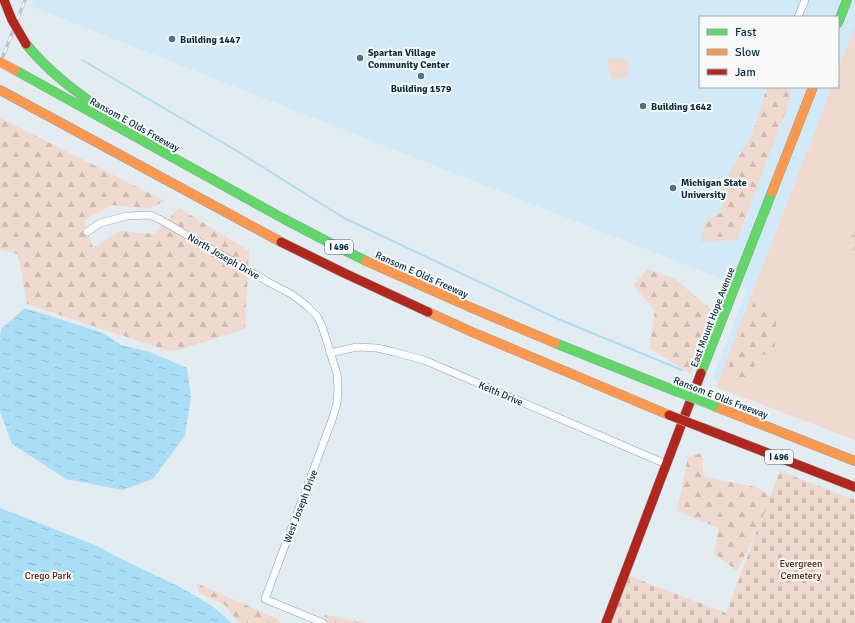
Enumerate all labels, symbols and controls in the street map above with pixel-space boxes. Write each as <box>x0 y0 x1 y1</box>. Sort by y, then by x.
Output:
legend <box>699 16 839 88</box>
text: Fast <box>735 25 756 40</box>
marker: Building 1447 <box>167 34 177 44</box>
place label: Building 1447 <box>180 34 241 46</box>
text: Slow <box>735 45 760 60</box>
place label: Spartan Village Community Center <box>368 47 449 71</box>
marker: Spartan Village Community Center <box>355 53 365 63</box>
text: Jam <box>735 65 756 80</box>
marker: Building 1579 <box>416 71 426 81</box>
place label: Building 1579 <box>391 83 452 95</box>
street label: Ransom E Olds Freeway <box>88 95 182 155</box>
marker: Building 1642 <box>638 101 648 111</box>
place label: Building 1642 <box>651 101 712 113</box>
place label: Michigan State University <box>681 177 747 201</box>
marker: Michigan State University <box>668 183 678 193</box>
street label: North Joseph Drive <box>185 231 262 282</box>
road number: I 496 <box>325 240 353 254</box>
street label: Ransom E Olds Freeway <box>373 249 470 301</box>
street label: East Mount Hope Avenue <box>688 266 738 369</box>
street label: Ransom E Olds Freeway <box>672 374 770 422</box>
street label: Keith Drive <box>477 379 525 409</box>
road number: I 496 <box>765 450 793 464</box>
street label: West Joseph Drive <box>281 468 320 545</box>
park label: Evergreen Cemetery <box>780 558 822 582</box>
park label: Crego Park <box>25 570 71 582</box>

